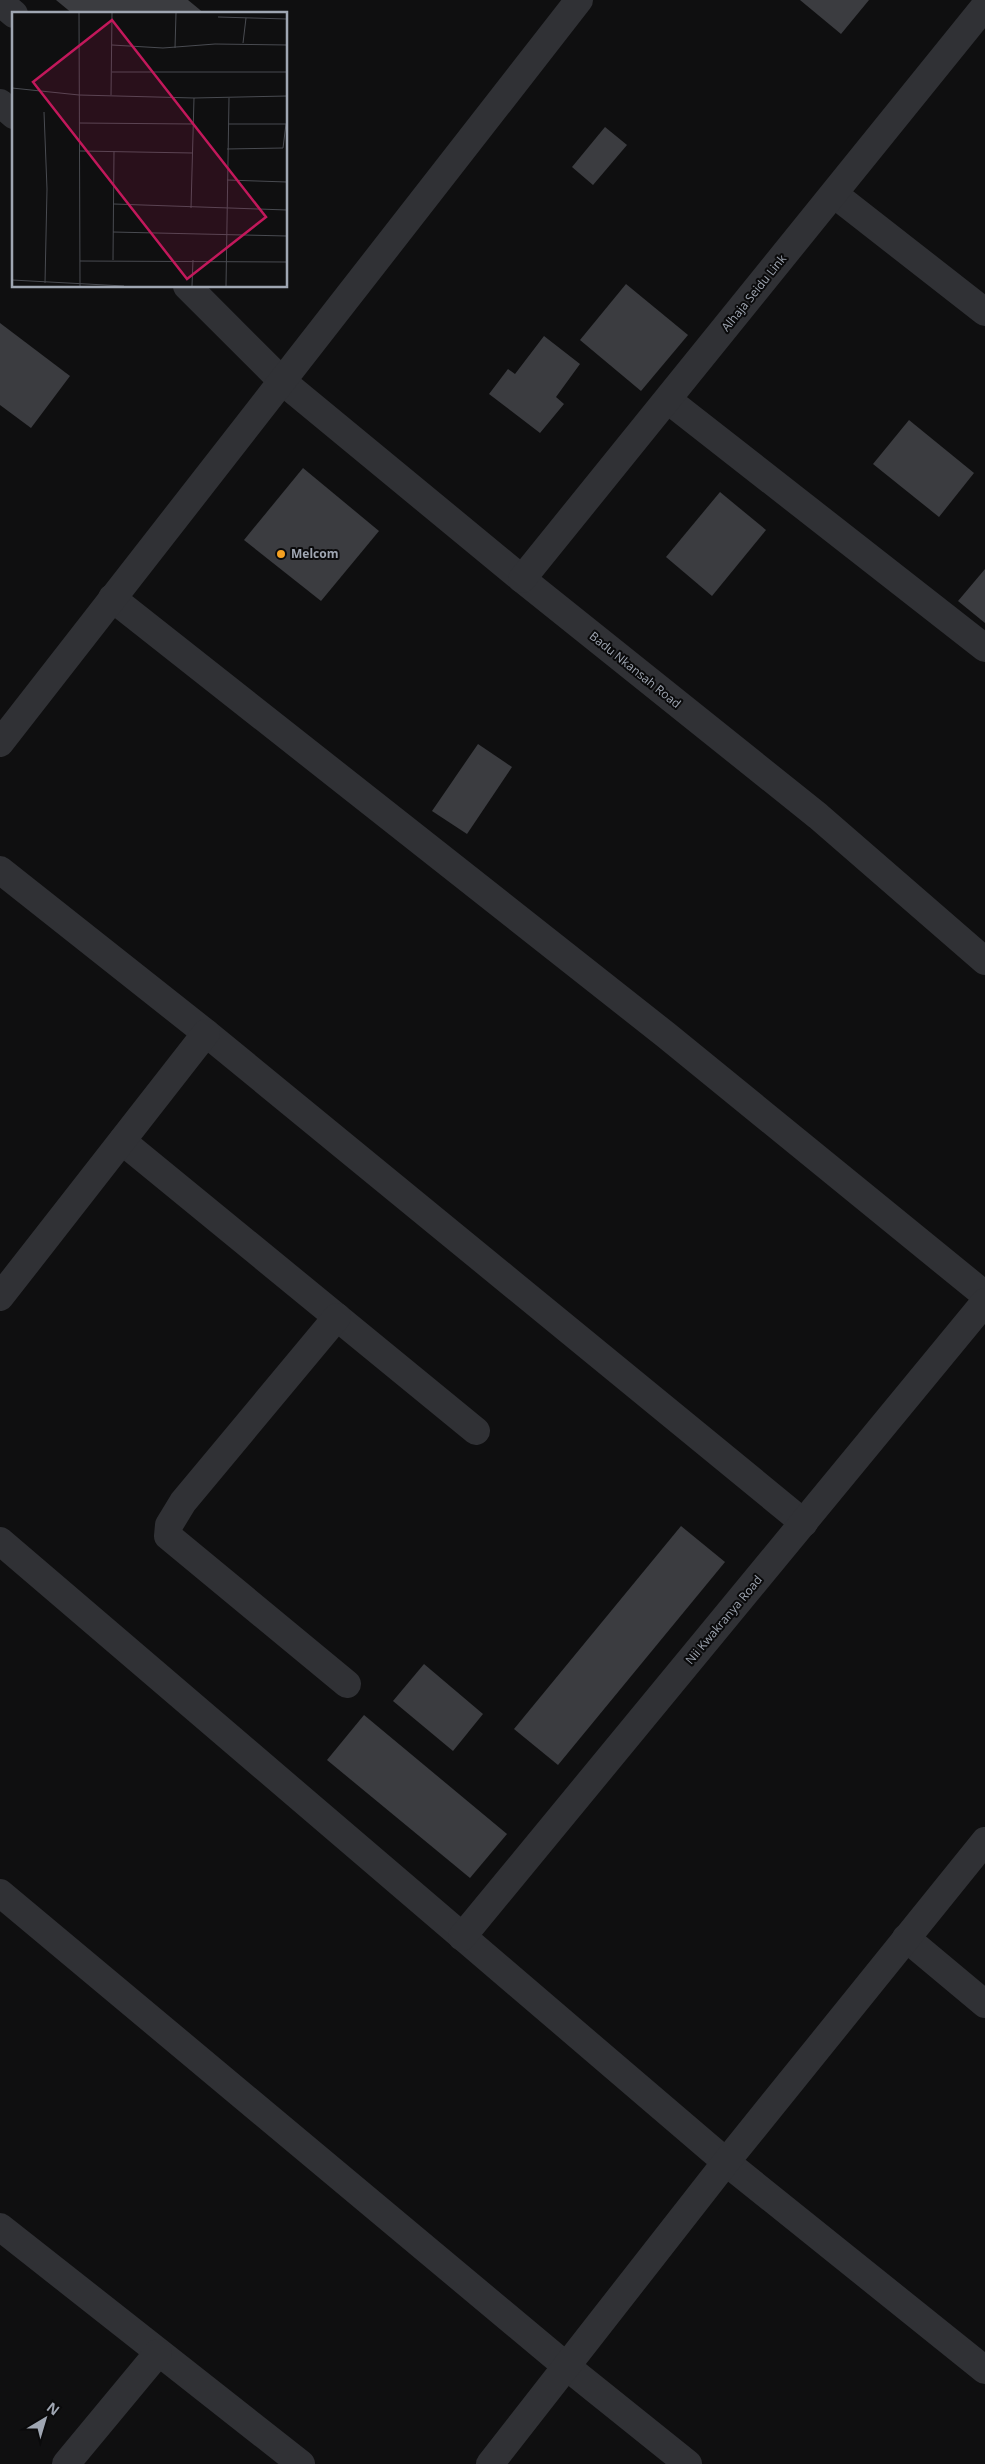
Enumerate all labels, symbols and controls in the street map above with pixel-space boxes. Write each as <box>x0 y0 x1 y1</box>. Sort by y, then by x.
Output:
inset map <box>12 12 288 288</box>
street label: Alhaja Seidu Link <box>717 250 790 335</box>
place label: Melcom <box>291 545 338 562</box>
marker: Melcom <box>275 548 287 560</box>
street label: Badu Nkansah Road <box>586 627 685 712</box>
street label: Nii Kwakranya Road <box>681 1572 766 1668</box>
north arrow <box>20 2394 70 2444</box>
text: N <box>43 2397 64 2419</box>

